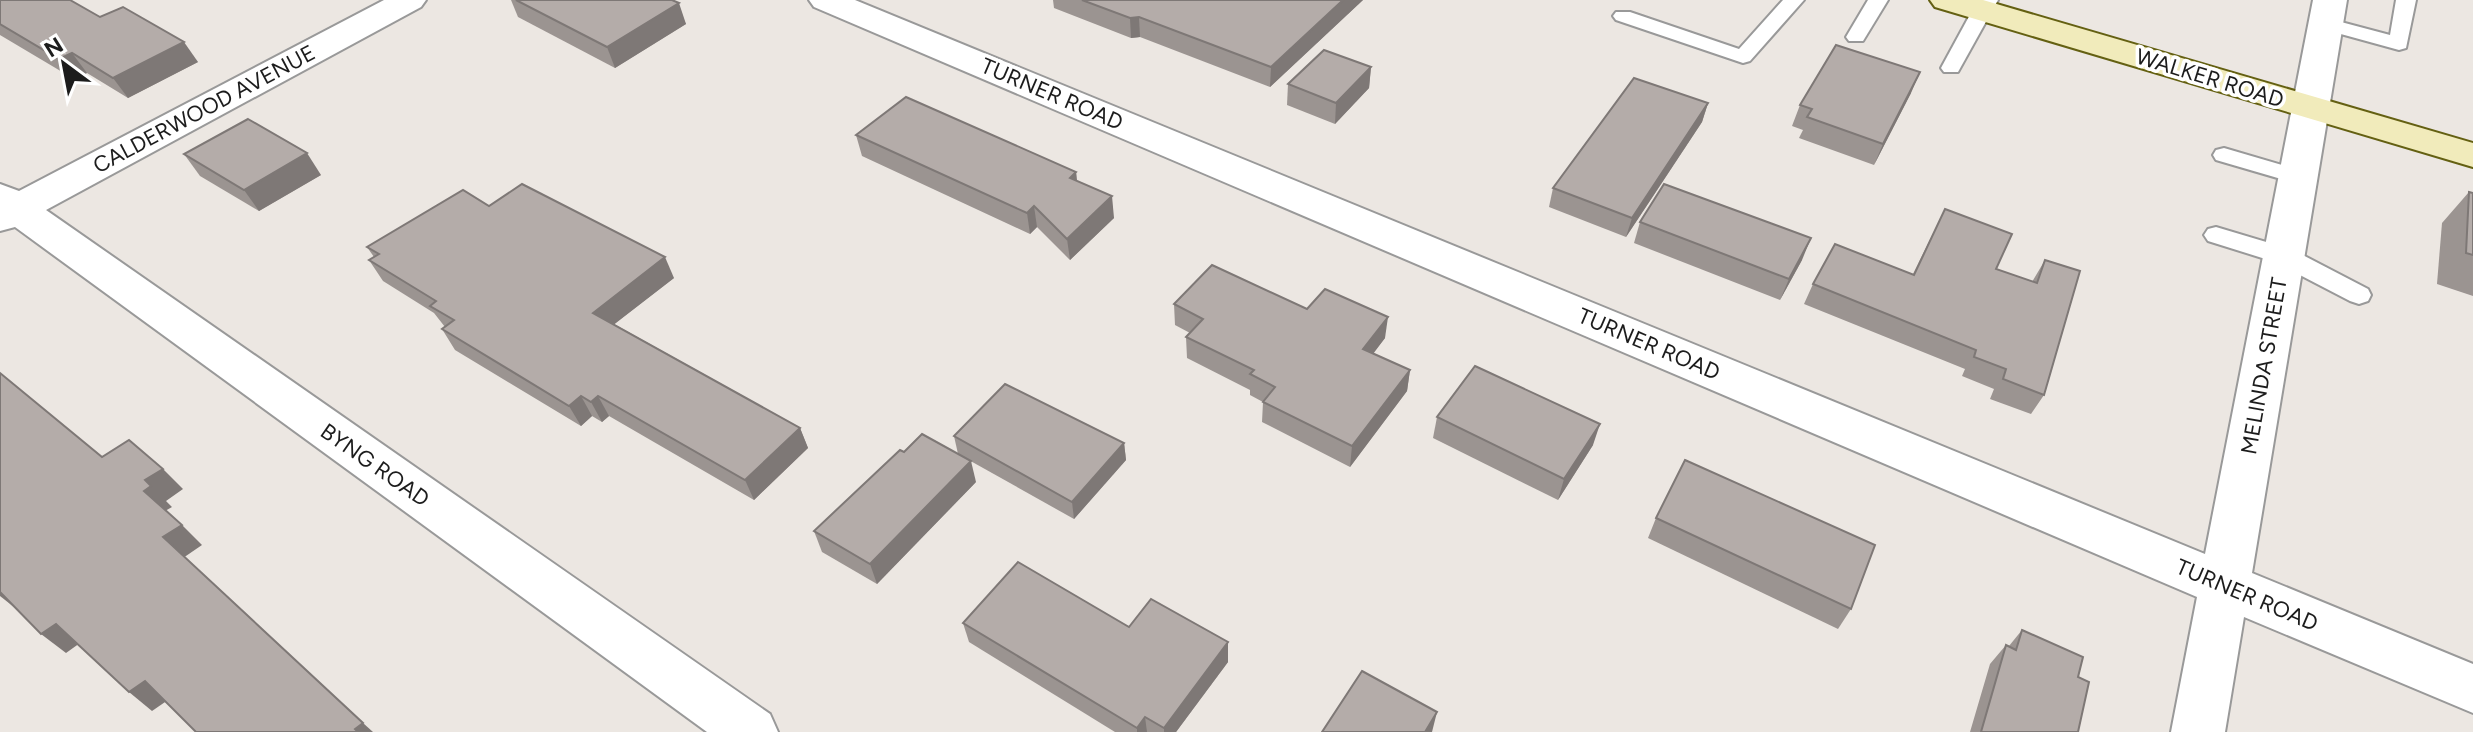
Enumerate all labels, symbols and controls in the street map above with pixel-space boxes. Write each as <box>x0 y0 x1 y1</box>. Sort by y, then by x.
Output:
north arrow <box>24 24 104 104</box>
text: N <box>39 32 68 63</box>
street label: CALDERWOOD AVENUE <box>88 39 320 179</box>
street label: WALKER ROAD <box>2133 43 2287 113</box>
street label: TURNER ROAD <box>977 52 1127 136</box>
street label: MELINDA STREET <box>2235 275 2293 457</box>
street label: TURNER ROAD <box>1574 302 1724 386</box>
street label: BYNG ROAD <box>315 418 435 512</box>
street label: TURNER ROAD <box>2172 553 2322 637</box>

